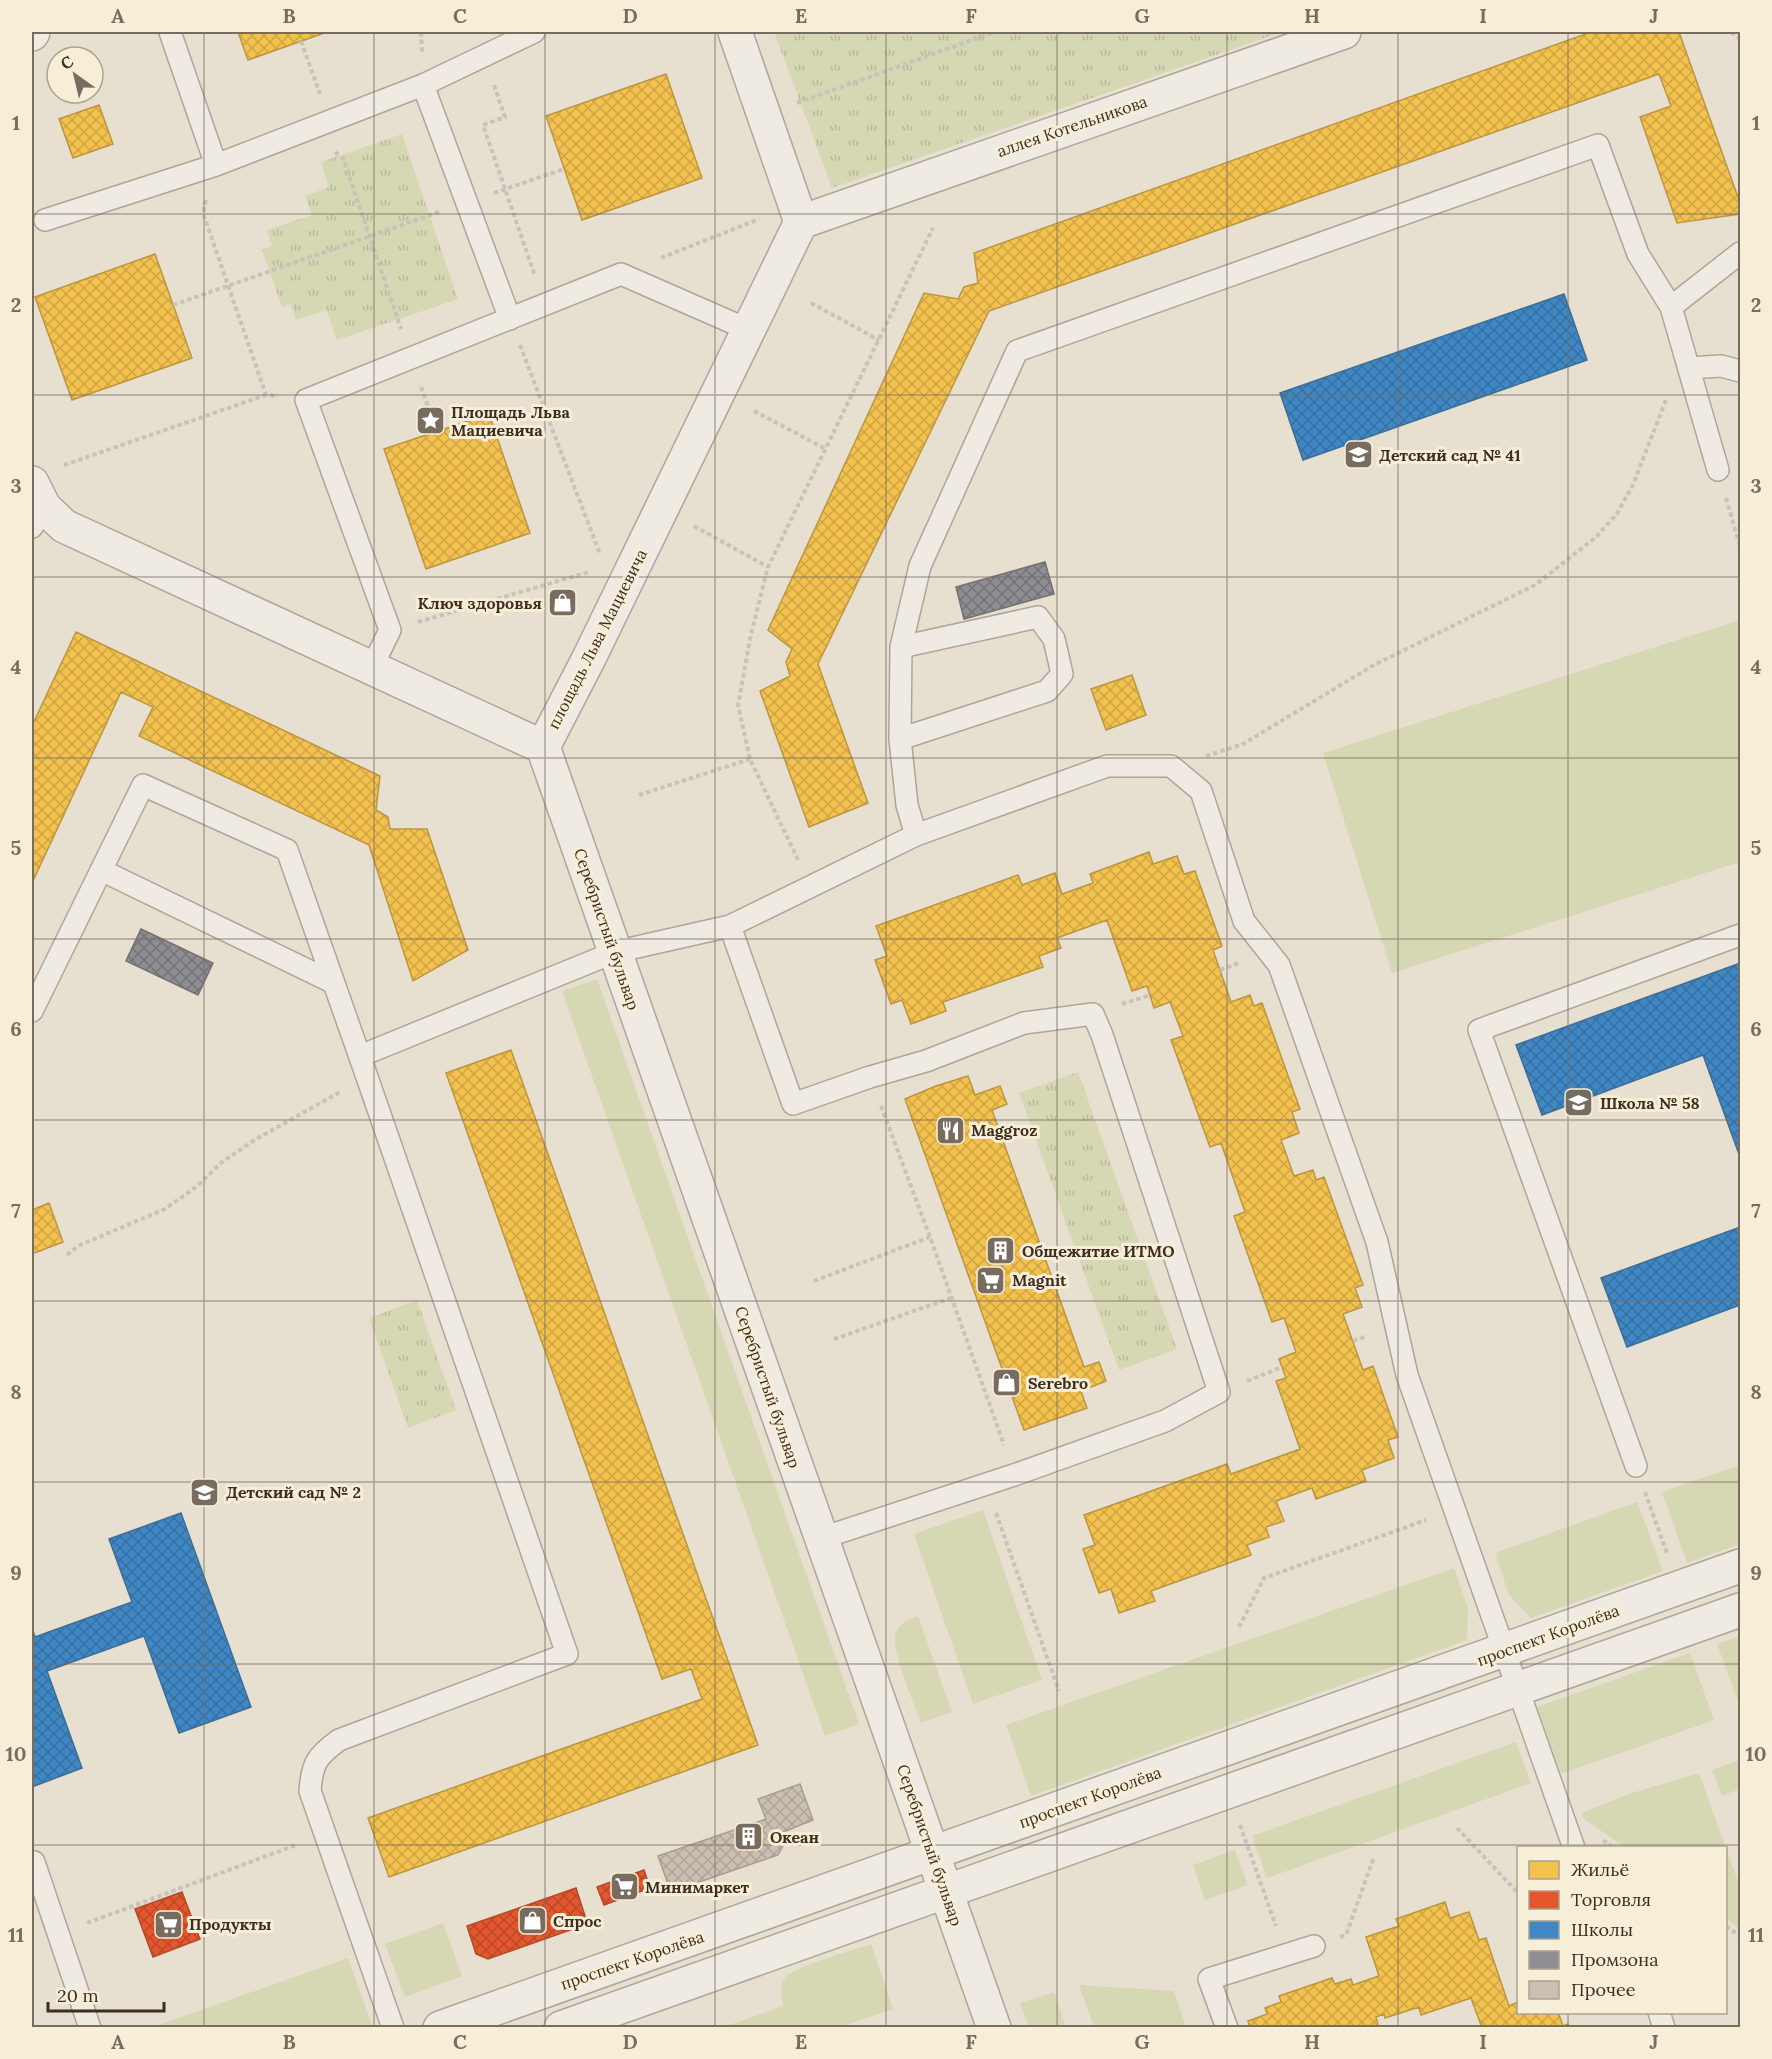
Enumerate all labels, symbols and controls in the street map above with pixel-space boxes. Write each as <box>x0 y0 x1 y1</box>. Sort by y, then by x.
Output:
text: A <box>111 3 125 28</box>
text: B <box>282 3 296 28</box>
text: C <box>453 3 467 28</box>
text: D <box>622 3 638 28</box>
text: E <box>795 3 807 28</box>
text: F <box>965 3 977 28</box>
text: G <box>1134 3 1150 28</box>
text: H <box>1304 3 1320 28</box>
text: I <box>1479 3 1487 28</box>
text: J <box>1649 3 1659 28</box>
north arrow <box>45 45 105 105</box>
text: С <box>56 51 77 74</box>
street label: аллея Котельникова <box>994 91 1150 161</box>
text: 1 <box>12 110 20 135</box>
text: 1 <box>1752 110 1760 135</box>
text: 2 <box>11 292 21 317</box>
text: 2 <box>1751 292 1761 317</box>
place label: Площадь Льва Мациевича <box>451 402 570 440</box>
place icon: Площадь Льва Мациевича <box>414 405 446 437</box>
school or university icon: Детский сад № 41 <box>1342 439 1374 471</box>
place label: Детский сад № 41 <box>1379 445 1521 465</box>
text: 3 <box>10 473 22 498</box>
text: 3 <box>1750 473 1762 498</box>
street label: площадь Льва Мациевича <box>543 546 651 732</box>
shop icon: Ключ здоровья <box>547 587 579 619</box>
place label: Ключ здоровья <box>418 593 542 613</box>
text: 4 <box>11 654 22 679</box>
text: 4 <box>1751 654 1762 679</box>
text: 5 <box>11 835 22 860</box>
text: 5 <box>1751 835 1762 860</box>
street label: Серебристый бульвар <box>570 846 644 1012</box>
text: 6 <box>10 1016 22 1041</box>
text: 6 <box>1750 1016 1762 1041</box>
school or university icon: Школа № 58 <box>1563 1087 1595 1119</box>
place label: Школа № 58 <box>1600 1093 1700 1113</box>
restaurant icon: Maggroz <box>934 1114 966 1146</box>
place label: Maggroz <box>971 1120 1037 1140</box>
text: 7 <box>11 1198 21 1223</box>
text: 7 <box>1751 1198 1761 1223</box>
building icon: Общежитие ИТМО <box>985 1235 1017 1267</box>
place label: Общежитие ИТМО <box>1022 1241 1175 1261</box>
supermarket icon: Magnit <box>975 1264 1007 1296</box>
place label: Magnit <box>1012 1270 1067 1290</box>
street label: Серебристый бульвар <box>731 1304 805 1470</box>
shop icon: Serebro <box>991 1367 1023 1399</box>
place label: Serebro <box>1028 1373 1088 1393</box>
text: 8 <box>10 1379 22 1404</box>
text: 8 <box>1750 1379 1762 1404</box>
school or university icon: Детский сад № 2 <box>189 1476 221 1508</box>
place label: Детский сад № 2 <box>226 1482 361 1502</box>
text: 9 <box>10 1560 22 1585</box>
text: 9 <box>1750 1560 1762 1585</box>
street label: проспект Королёва <box>1474 1600 1622 1670</box>
text: 10 <box>6 1741 26 1766</box>
text: 10 <box>1746 1741 1766 1766</box>
street label: Серебристый бульвар <box>893 1762 967 1928</box>
street label: проспект Королёва <box>1016 1762 1164 1832</box>
building icon: Океан <box>733 1821 765 1853</box>
place label: Океан <box>770 1827 819 1847</box>
legend <box>1517 1846 1727 2014</box>
text: Жильё <box>1571 1858 1629 1881</box>
supermarket icon: Минимаркет <box>608 1871 640 1903</box>
place label: Минимаркет <box>645 1877 750 1897</box>
text: Торговля <box>1571 1888 1651 1911</box>
shop icon: Спрос <box>516 1905 548 1937</box>
supermarket icon: Продукты <box>152 1908 184 1940</box>
place label: Спрос <box>553 1911 602 1931</box>
place label: Продукты <box>189 1914 272 1934</box>
text: Школы <box>1571 1918 1633 1941</box>
text: 11 <box>8 1922 24 1947</box>
text: 11 <box>1748 1922 1764 1947</box>
street label: проспект Королёва <box>558 1926 706 1994</box>
text: Промзона <box>1571 1948 1659 1971</box>
scale bar <box>48 1975 164 2013</box>
text: Прочее <box>1571 1978 1636 2001</box>
text: 20 m <box>57 1984 99 2007</box>
text: A <box>111 2029 125 2054</box>
text: B <box>282 2029 296 2054</box>
text: C <box>453 2029 467 2054</box>
text: D <box>622 2029 638 2054</box>
text: E <box>795 2029 807 2054</box>
text: F <box>965 2029 977 2054</box>
text: G <box>1134 2029 1150 2054</box>
text: H <box>1304 2029 1320 2054</box>
text: I <box>1479 2029 1487 2054</box>
text: J <box>1649 2029 1659 2054</box>

